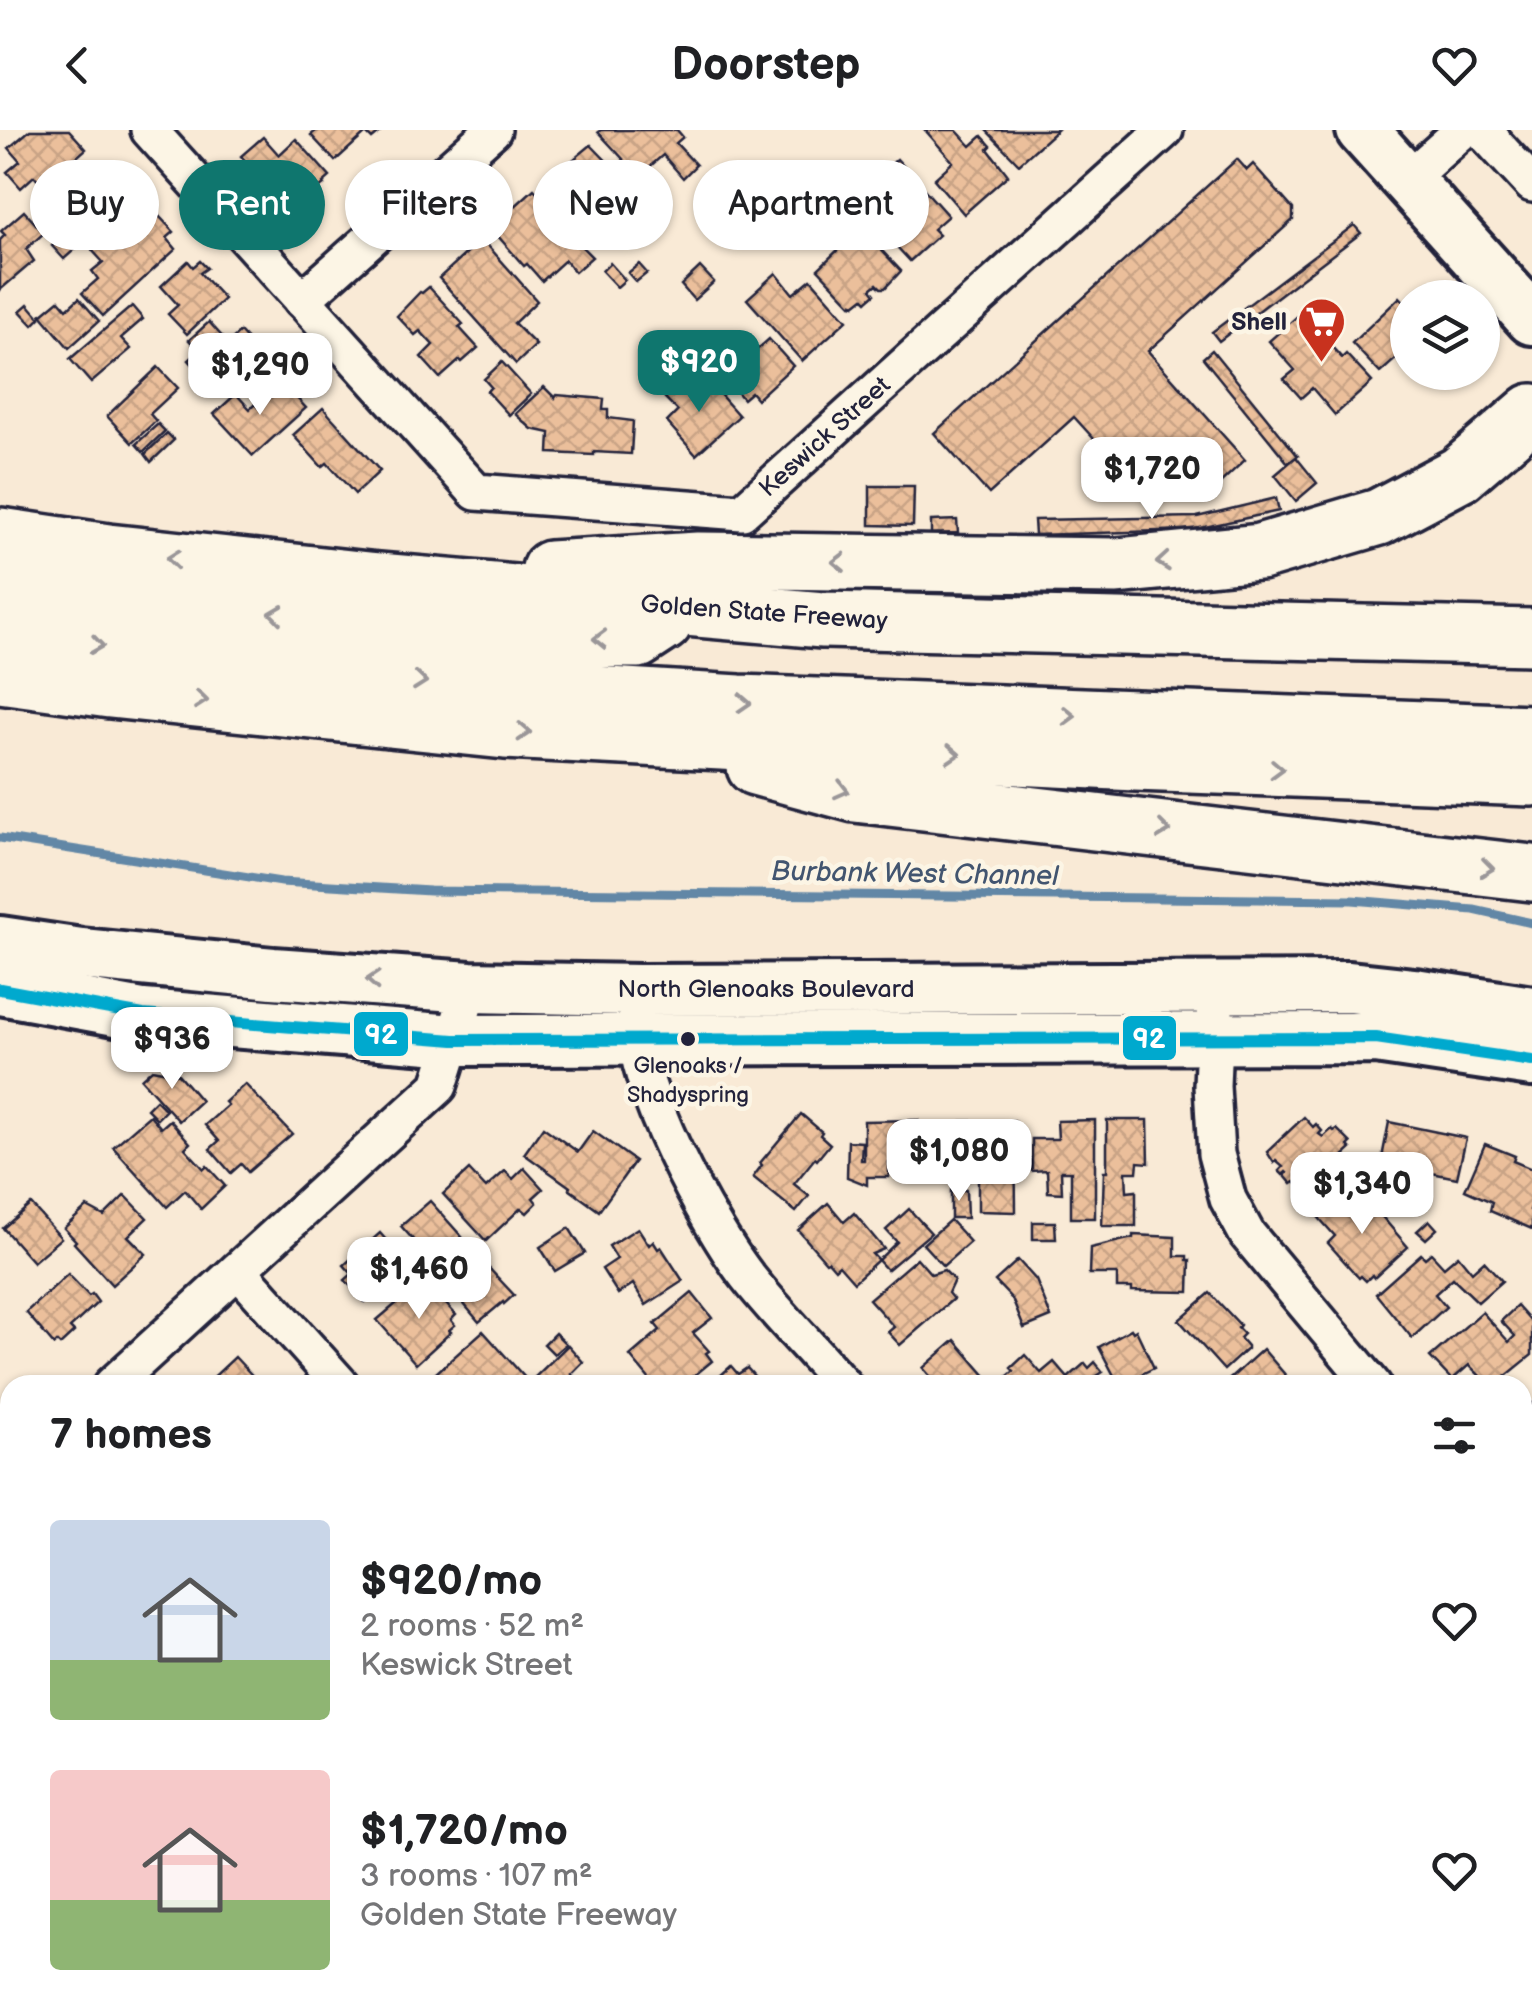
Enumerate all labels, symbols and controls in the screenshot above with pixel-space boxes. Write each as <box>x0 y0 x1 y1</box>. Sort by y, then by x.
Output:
icon: back <box>50 38 105 93</box>
text: Doorstep <box>672 38 860 93</box>
icon: heart <box>1427 38 1482 93</box>
chip: Buy <box>30 160 159 250</box>
chip: Rent <box>179 160 325 250</box>
chip: Filters <box>345 160 513 250</box>
chip: New <box>533 160 673 250</box>
chip: Apartment <box>693 160 929 250</box>
map controls <box>1390 280 1500 390</box>
button: layers <box>1390 280 1500 390</box>
supermarket icon: Shell <box>1296 296 1348 364</box>
place label: Shell <box>1231 307 1287 338</box>
pin: $920 <box>640 330 758 415</box>
pin: $1,290 <box>179 333 341 418</box>
text: $920 <box>660 343 738 382</box>
text: $1,290 <box>210 346 310 385</box>
street label: Keswick Street <box>753 370 897 504</box>
pin: $1,720 <box>1071 437 1233 522</box>
text: $1,720 <box>1103 450 1201 489</box>
one-way arrow <box>165 549 181 570</box>
one-way arrow <box>1155 550 1171 572</box>
one-way arrow <box>830 551 846 573</box>
street label: Golden State Freeway <box>639 589 889 637</box>
one-way arrow <box>268 605 284 626</box>
one-way arrow <box>591 629 607 650</box>
one-way arrow <box>89 634 105 655</box>
one-way arrow <box>412 670 428 691</box>
one-way arrow <box>193 689 209 710</box>
one-way arrow <box>736 692 752 713</box>
one-way arrow <box>1061 706 1077 727</box>
one-way arrow <box>517 721 533 742</box>
one-way arrow <box>945 743 961 764</box>
one-way arrow <box>1270 758 1286 779</box>
one-way arrow <box>833 778 850 799</box>
one-way arrow <box>1156 819 1172 840</box>
water label: Burbank West Channel <box>771 855 1061 893</box>
one-way arrow <box>1479 857 1495 878</box>
one-way arrow <box>364 970 380 991</box>
street label: North Glenoaks Boulevard <box>617 974 915 1005</box>
pin: $936 <box>113 1007 231 1092</box>
line badge: 92 <box>352 1010 410 1058</box>
line badge: 92 <box>1121 1014 1178 1062</box>
text: 92 <box>364 1019 398 1052</box>
text: $936 <box>133 1020 211 1059</box>
text: 92 <box>1132 1023 1166 1056</box>
marker: Glenoaks / Shadyspring <box>678 1029 698 1049</box>
place label: Glenoaks / Shadyspring <box>627 1053 749 1109</box>
pin: $1,080 <box>878 1119 1040 1204</box>
text: $1,080 <box>909 1132 1009 1171</box>
pin: $1,340 <box>1281 1152 1443 1237</box>
text: $1,340 <box>1312 1165 1412 1204</box>
pin: $1,460 <box>338 1237 500 1322</box>
text: $1,460 <box>369 1250 469 1289</box>
icon: filters <box>1427 1408 1482 1463</box>
text: 7 homes <box>50 1410 212 1461</box>
text: $920/mo <box>360 1556 542 1607</box>
icon: home <box>130 1560 250 1680</box>
icon: heart <box>1427 1593 1482 1648</box>
text: 2 rooms · 52 m² <box>360 1607 584 1646</box>
text: Keswick Street <box>360 1646 573 1685</box>
text: $1,720/mo <box>360 1806 568 1857</box>
icon: home <box>130 1810 250 1930</box>
icon: heart <box>1427 1843 1482 1898</box>
text: 3 rooms · 107 m² <box>360 1857 593 1896</box>
text: Golden State Freeway <box>360 1896 677 1935</box>

